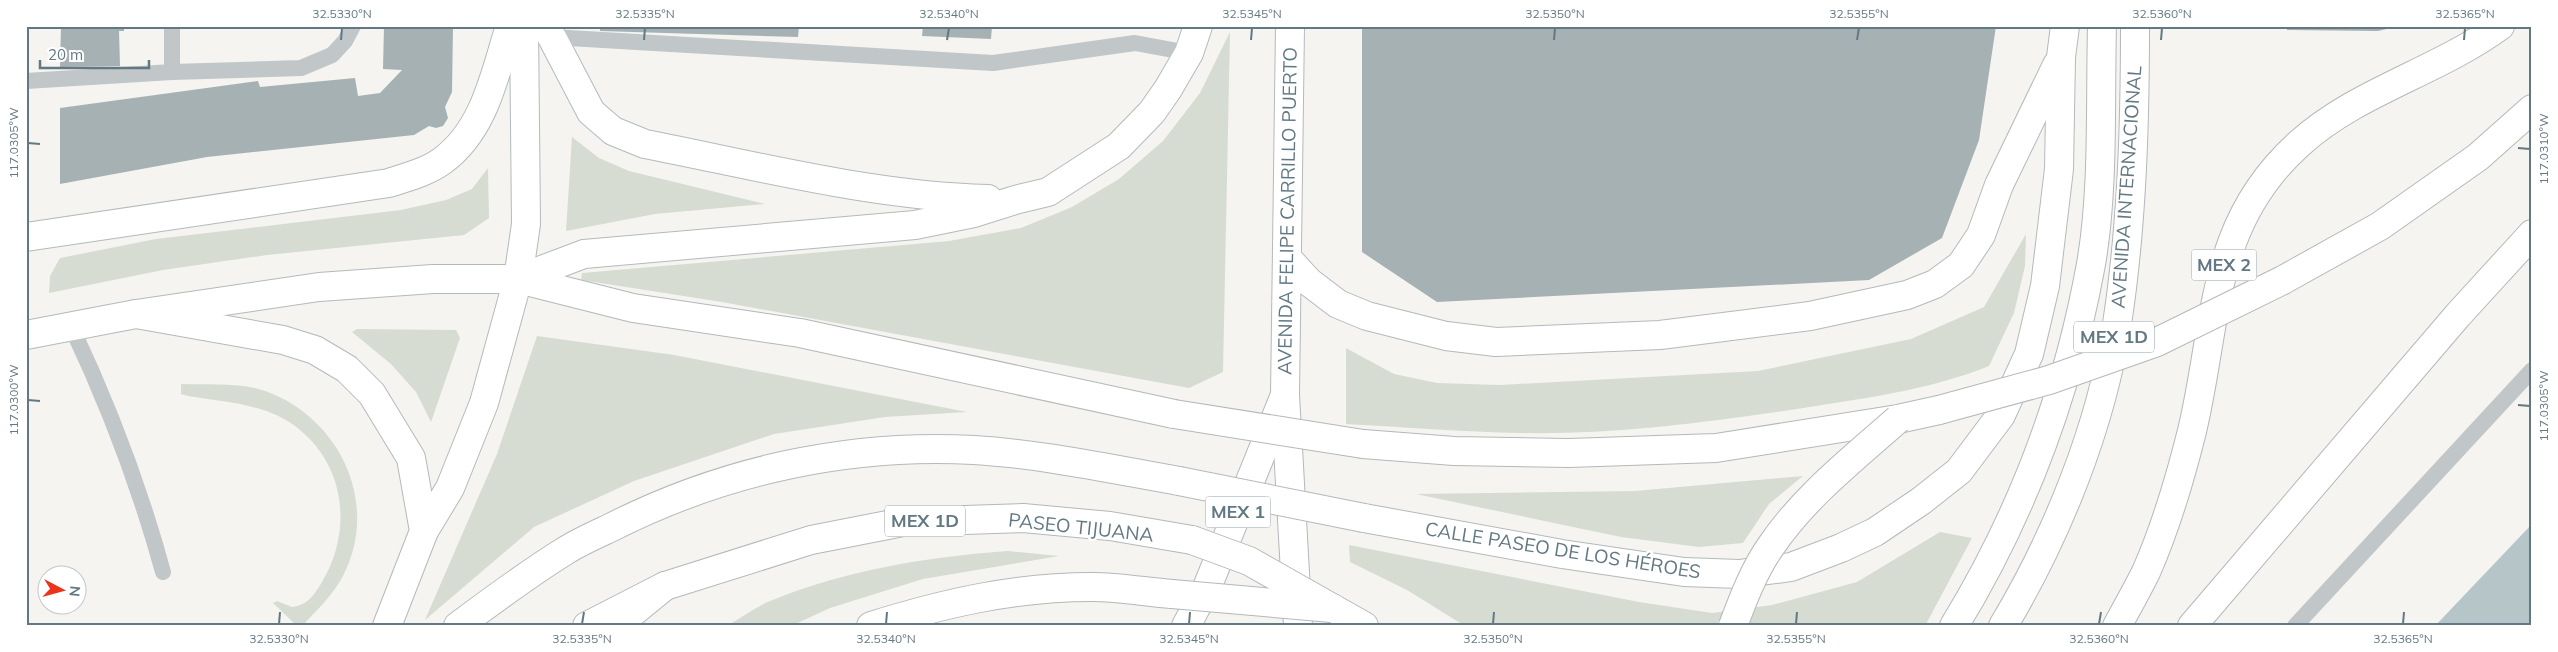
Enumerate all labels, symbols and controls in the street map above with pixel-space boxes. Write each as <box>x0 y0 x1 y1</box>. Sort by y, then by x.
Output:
text: 32.5330°N <box>312 6 372 21</box>
text: 32.5335°N <box>615 6 675 21</box>
text: 32.5340°N <box>919 6 979 21</box>
text: 32.5345°N <box>1222 6 1282 21</box>
text: 32.5350°N <box>1525 6 1585 21</box>
text: 32.5355°N <box>1829 6 1889 21</box>
text: 32.5360°N <box>2132 6 2192 21</box>
text: 32.5365°N <box>2435 6 2495 21</box>
scale bar <box>40 38 149 70</box>
text: 20 m <box>48 45 83 64</box>
street label: AVENIDA FELIPE CARRILLO PUERTO <box>1272 47 1302 375</box>
street label: AVENIDA INTERNACIONAL <box>2106 64 2147 309</box>
text: 117.0305°W <box>6 107 21 179</box>
text: 117.0310°W <box>2536 113 2551 185</box>
road number: MEX 2 <box>2192 250 2256 280</box>
road number: MEX 1D <box>2074 322 2154 352</box>
text: 117.0300°W <box>6 364 21 436</box>
text: 117.0305°W <box>2536 370 2551 442</box>
road number: MEX 1 <box>1206 497 1270 528</box>
road number: MEX 1D <box>885 506 965 536</box>
street label: PASEO TIJUANA <box>1007 507 1155 547</box>
street label: CALLE PASEO DE LOS HÉROES <box>1424 516 1702 584</box>
north arrow <box>38 564 88 614</box>
text: N <box>65 585 84 598</box>
text: 32.5330°N <box>249 631 309 646</box>
text: 32.5335°N <box>552 631 612 646</box>
text: 32.5340°N <box>856 631 916 646</box>
text: 32.5345°N <box>1159 631 1219 646</box>
text: 32.5350°N <box>1463 631 1523 646</box>
text: 32.5355°N <box>1766 631 1826 646</box>
text: 32.5360°N <box>2069 631 2129 646</box>
text: 32.5365°N <box>2373 631 2433 646</box>

